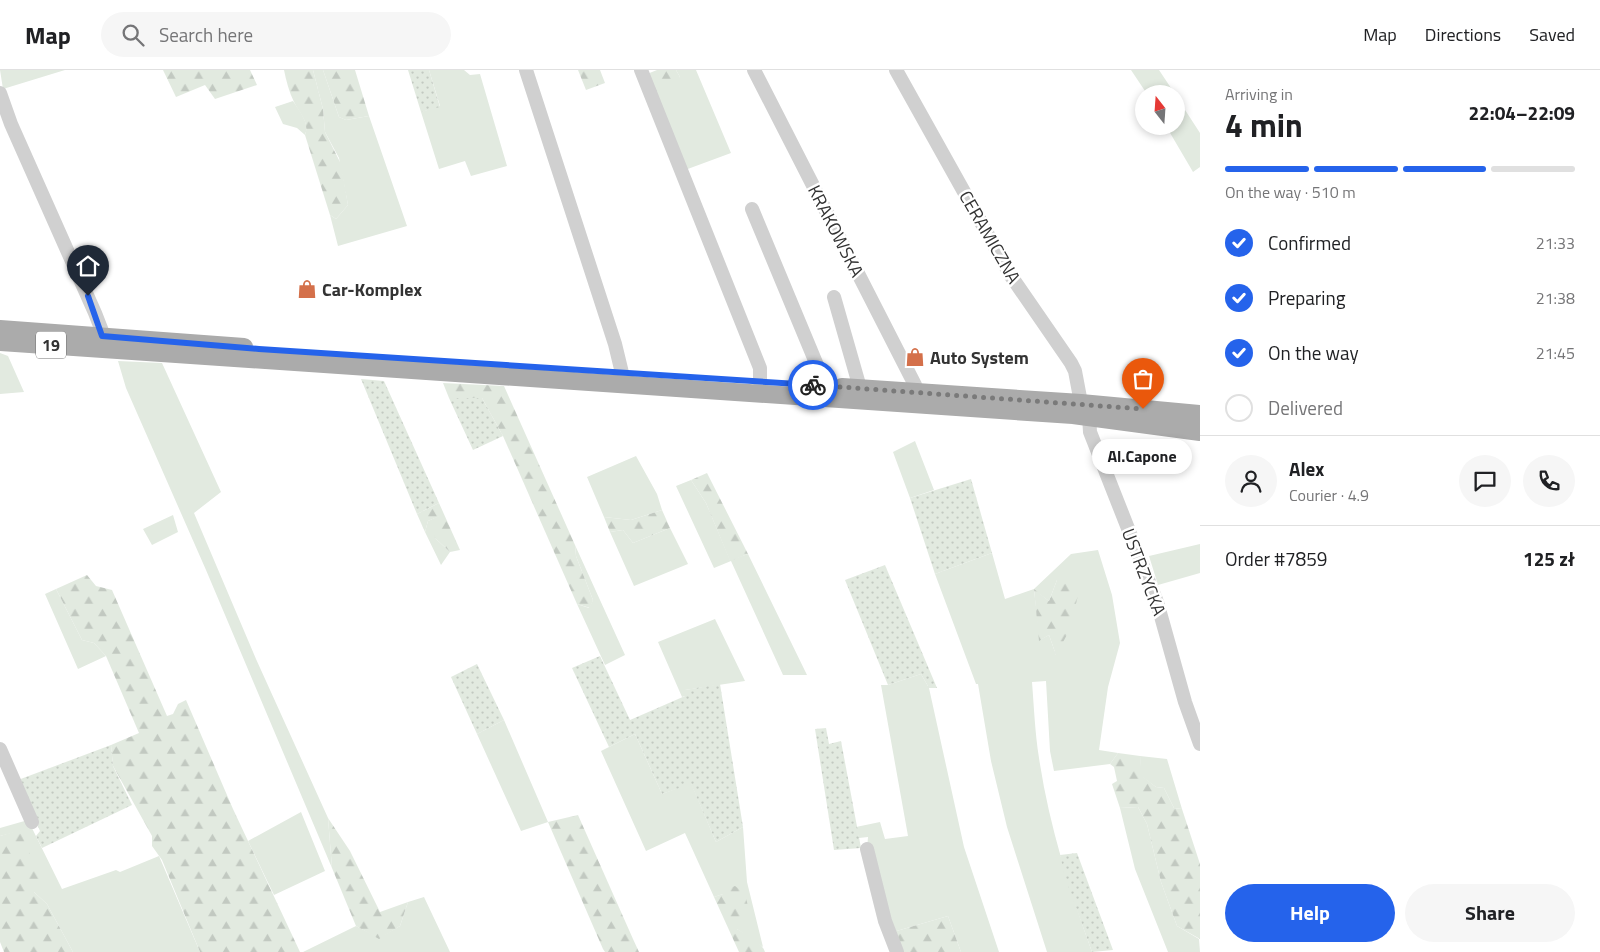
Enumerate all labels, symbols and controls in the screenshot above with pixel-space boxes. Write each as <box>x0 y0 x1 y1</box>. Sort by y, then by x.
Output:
search box <box>101 12 451 57</box>
text: Map <box>25 17 71 53</box>
text: Search here <box>159 20 253 49</box>
icon: search <box>119 21 147 49</box>
text: Map <box>1363 21 1397 48</box>
text: Directions <box>1425 21 1501 48</box>
text: Saved <box>1529 21 1575 48</box>
text: Arriving in <box>1225 82 1293 106</box>
north arrow <box>1135 85 1185 135</box>
map controls <box>1135 85 1185 135</box>
text: 22:04–22:09 <box>1468 98 1575 127</box>
text: 4 min <box>1225 101 1303 149</box>
street label: KRAKOWSKA <box>801 180 871 282</box>
text: On the way · 510 m <box>1225 180 1356 204</box>
street label: CERAMICZNA <box>952 186 1028 289</box>
text: Confirmed <box>1268 228 1351 257</box>
icon: check <box>1225 229 1253 257</box>
text: 21:33 <box>1536 231 1575 255</box>
pin <box>67 245 109 296</box>
icon: home <box>74 252 102 280</box>
place label: Car-Komplex <box>322 276 422 303</box>
shop icon: Car-Komplex <box>296 278 318 300</box>
text: Preparing <box>1268 283 1345 312</box>
icon: check <box>1225 284 1253 312</box>
text: 21:38 <box>1536 286 1575 310</box>
road number: 19 <box>36 332 66 358</box>
text: On the way <box>1268 338 1359 367</box>
icon: check <box>1225 339 1253 367</box>
text: 21:45 <box>1536 341 1575 365</box>
place label: Auto System <box>930 344 1029 371</box>
shop icon: Auto System <box>904 346 926 368</box>
pin <box>1122 358 1164 409</box>
courier <box>788 360 838 410</box>
icon: bag <box>1129 365 1157 393</box>
icon: bike <box>799 371 827 399</box>
text: Delivered <box>1268 393 1343 422</box>
callout: Al.Capone <box>1093 439 1193 474</box>
text: Al.Capone <box>1107 444 1177 468</box>
text: Alex <box>1289 454 1324 483</box>
button: person <box>1225 455 1277 507</box>
button: chat <box>1459 455 1511 507</box>
button: phone <box>1523 455 1575 507</box>
text: Courier · 4.9 <box>1289 483 1369 507</box>
street label: USTRZYCKA <box>1115 524 1173 620</box>
text: Order #7859 <box>1225 544 1327 573</box>
text: 125 zł <box>1523 544 1575 573</box>
button: Help <box>1225 884 1395 942</box>
button: Share <box>1405 884 1575 942</box>

